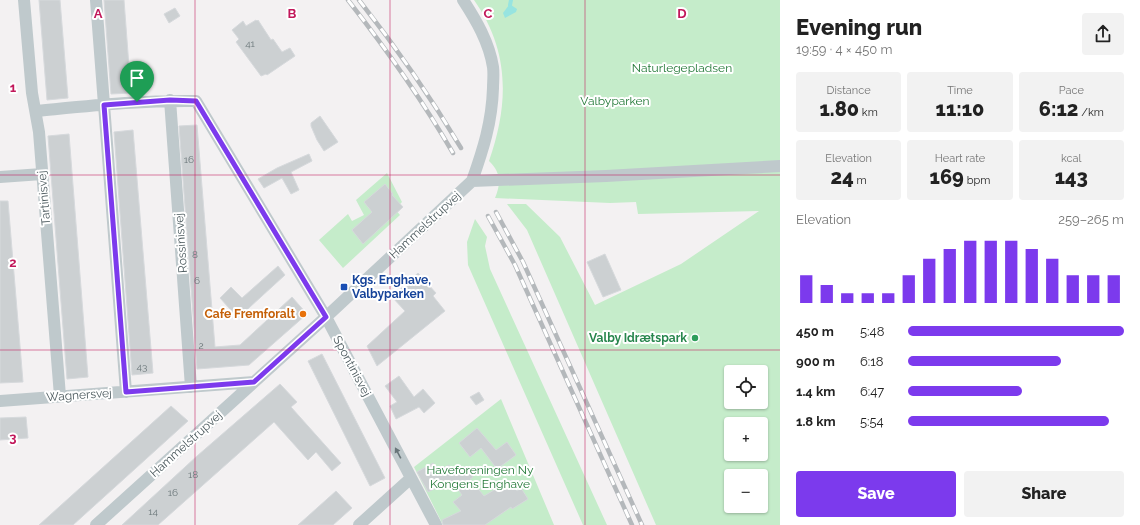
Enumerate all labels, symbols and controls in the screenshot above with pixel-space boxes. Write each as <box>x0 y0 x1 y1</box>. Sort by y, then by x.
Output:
text: A <box>94 6 103 21</box>
text: B <box>288 6 297 21</box>
text: C <box>484 6 493 21</box>
text: D <box>677 6 687 21</box>
button: share <box>1082 13 1124 55</box>
text: Evening run <box>796 14 922 40</box>
house number: 41 <box>245 38 256 49</box>
text: 19:59 · 4 × 450 m <box>796 42 893 57</box>
pin <box>120 61 154 102</box>
park label: Naturlegepladsen <box>632 61 732 75</box>
icon: arrive <box>126 67 148 89</box>
text: 1 <box>10 80 17 95</box>
text: Distance <box>827 84 871 97</box>
text: Time <box>947 84 973 97</box>
text: Pace <box>1059 84 1084 97</box>
park label: Valbyparken <box>580 94 650 108</box>
text: 1.80 <box>820 97 859 121</box>
text: 11:10 <box>936 97 984 121</box>
text: 6:12 <box>1039 97 1078 121</box>
text: km <box>859 106 878 119</box>
text: /km <box>1078 106 1104 119</box>
text: Elevation <box>825 152 872 165</box>
text: Heart rate <box>935 152 985 165</box>
text: kcal <box>1061 152 1082 165</box>
house number: 16 <box>184 154 194 165</box>
text: 24 <box>831 165 854 189</box>
text: 169 <box>930 165 964 189</box>
text: 143 <box>1055 165 1088 189</box>
street label: Tartinisvej <box>35 170 53 226</box>
text: m <box>854 174 867 187</box>
text: bpm <box>964 174 990 187</box>
street label: Hammelstrupvej <box>387 189 463 261</box>
street label: Rossinisvej <box>172 212 190 274</box>
text: Elevation <box>796 212 851 227</box>
text: 259–265 m <box>1058 212 1124 227</box>
house number: 8 <box>192 249 198 260</box>
text: 2 <box>9 255 17 270</box>
place label: Kgs. Enghave, Valbyparken <box>352 273 431 301</box>
house number: 6 <box>194 275 200 286</box>
marker: Kgs. Enghave, Valbyparken <box>339 282 349 292</box>
place label: Cafe Fremforalt <box>205 307 295 321</box>
marker: Cafe Fremforalt <box>298 309 308 319</box>
text: 450 m <box>796 324 834 339</box>
text: 5:48 <box>860 324 884 339</box>
place label: Valby Idrætspark <box>589 331 687 345</box>
street label: Spontinisvej <box>330 333 374 399</box>
marker: Valby Idrætspark <box>690 333 700 343</box>
house number: 2 <box>198 340 204 351</box>
text: 900 m <box>796 354 835 369</box>
text: 6:18 <box>860 354 884 369</box>
house number: 43 <box>137 361 147 372</box>
map controls <box>724 365 768 513</box>
button: locate <box>724 365 768 409</box>
text: 1.4 km <box>796 384 835 399</box>
text: 6:47 <box>860 384 884 399</box>
street label: Wagnersvej <box>46 386 112 404</box>
street label: Hammelstrupvej <box>147 408 225 480</box>
text: 1.8 km <box>796 414 836 429</box>
text: 5:54 <box>860 414 884 429</box>
button: + <box>724 417 768 461</box>
text: 3 <box>9 430 17 445</box>
one-way arrow <box>395 447 401 459</box>
park label: Haveforeningen Ny Kongens Enghave <box>426 463 534 491</box>
house number: 18 <box>188 469 198 480</box>
button: − <box>724 469 768 513</box>
button: Save <box>796 471 956 517</box>
button: Share <box>964 471 1124 517</box>
house number: 16 <box>168 487 178 498</box>
house number: 14 <box>148 506 158 517</box>

